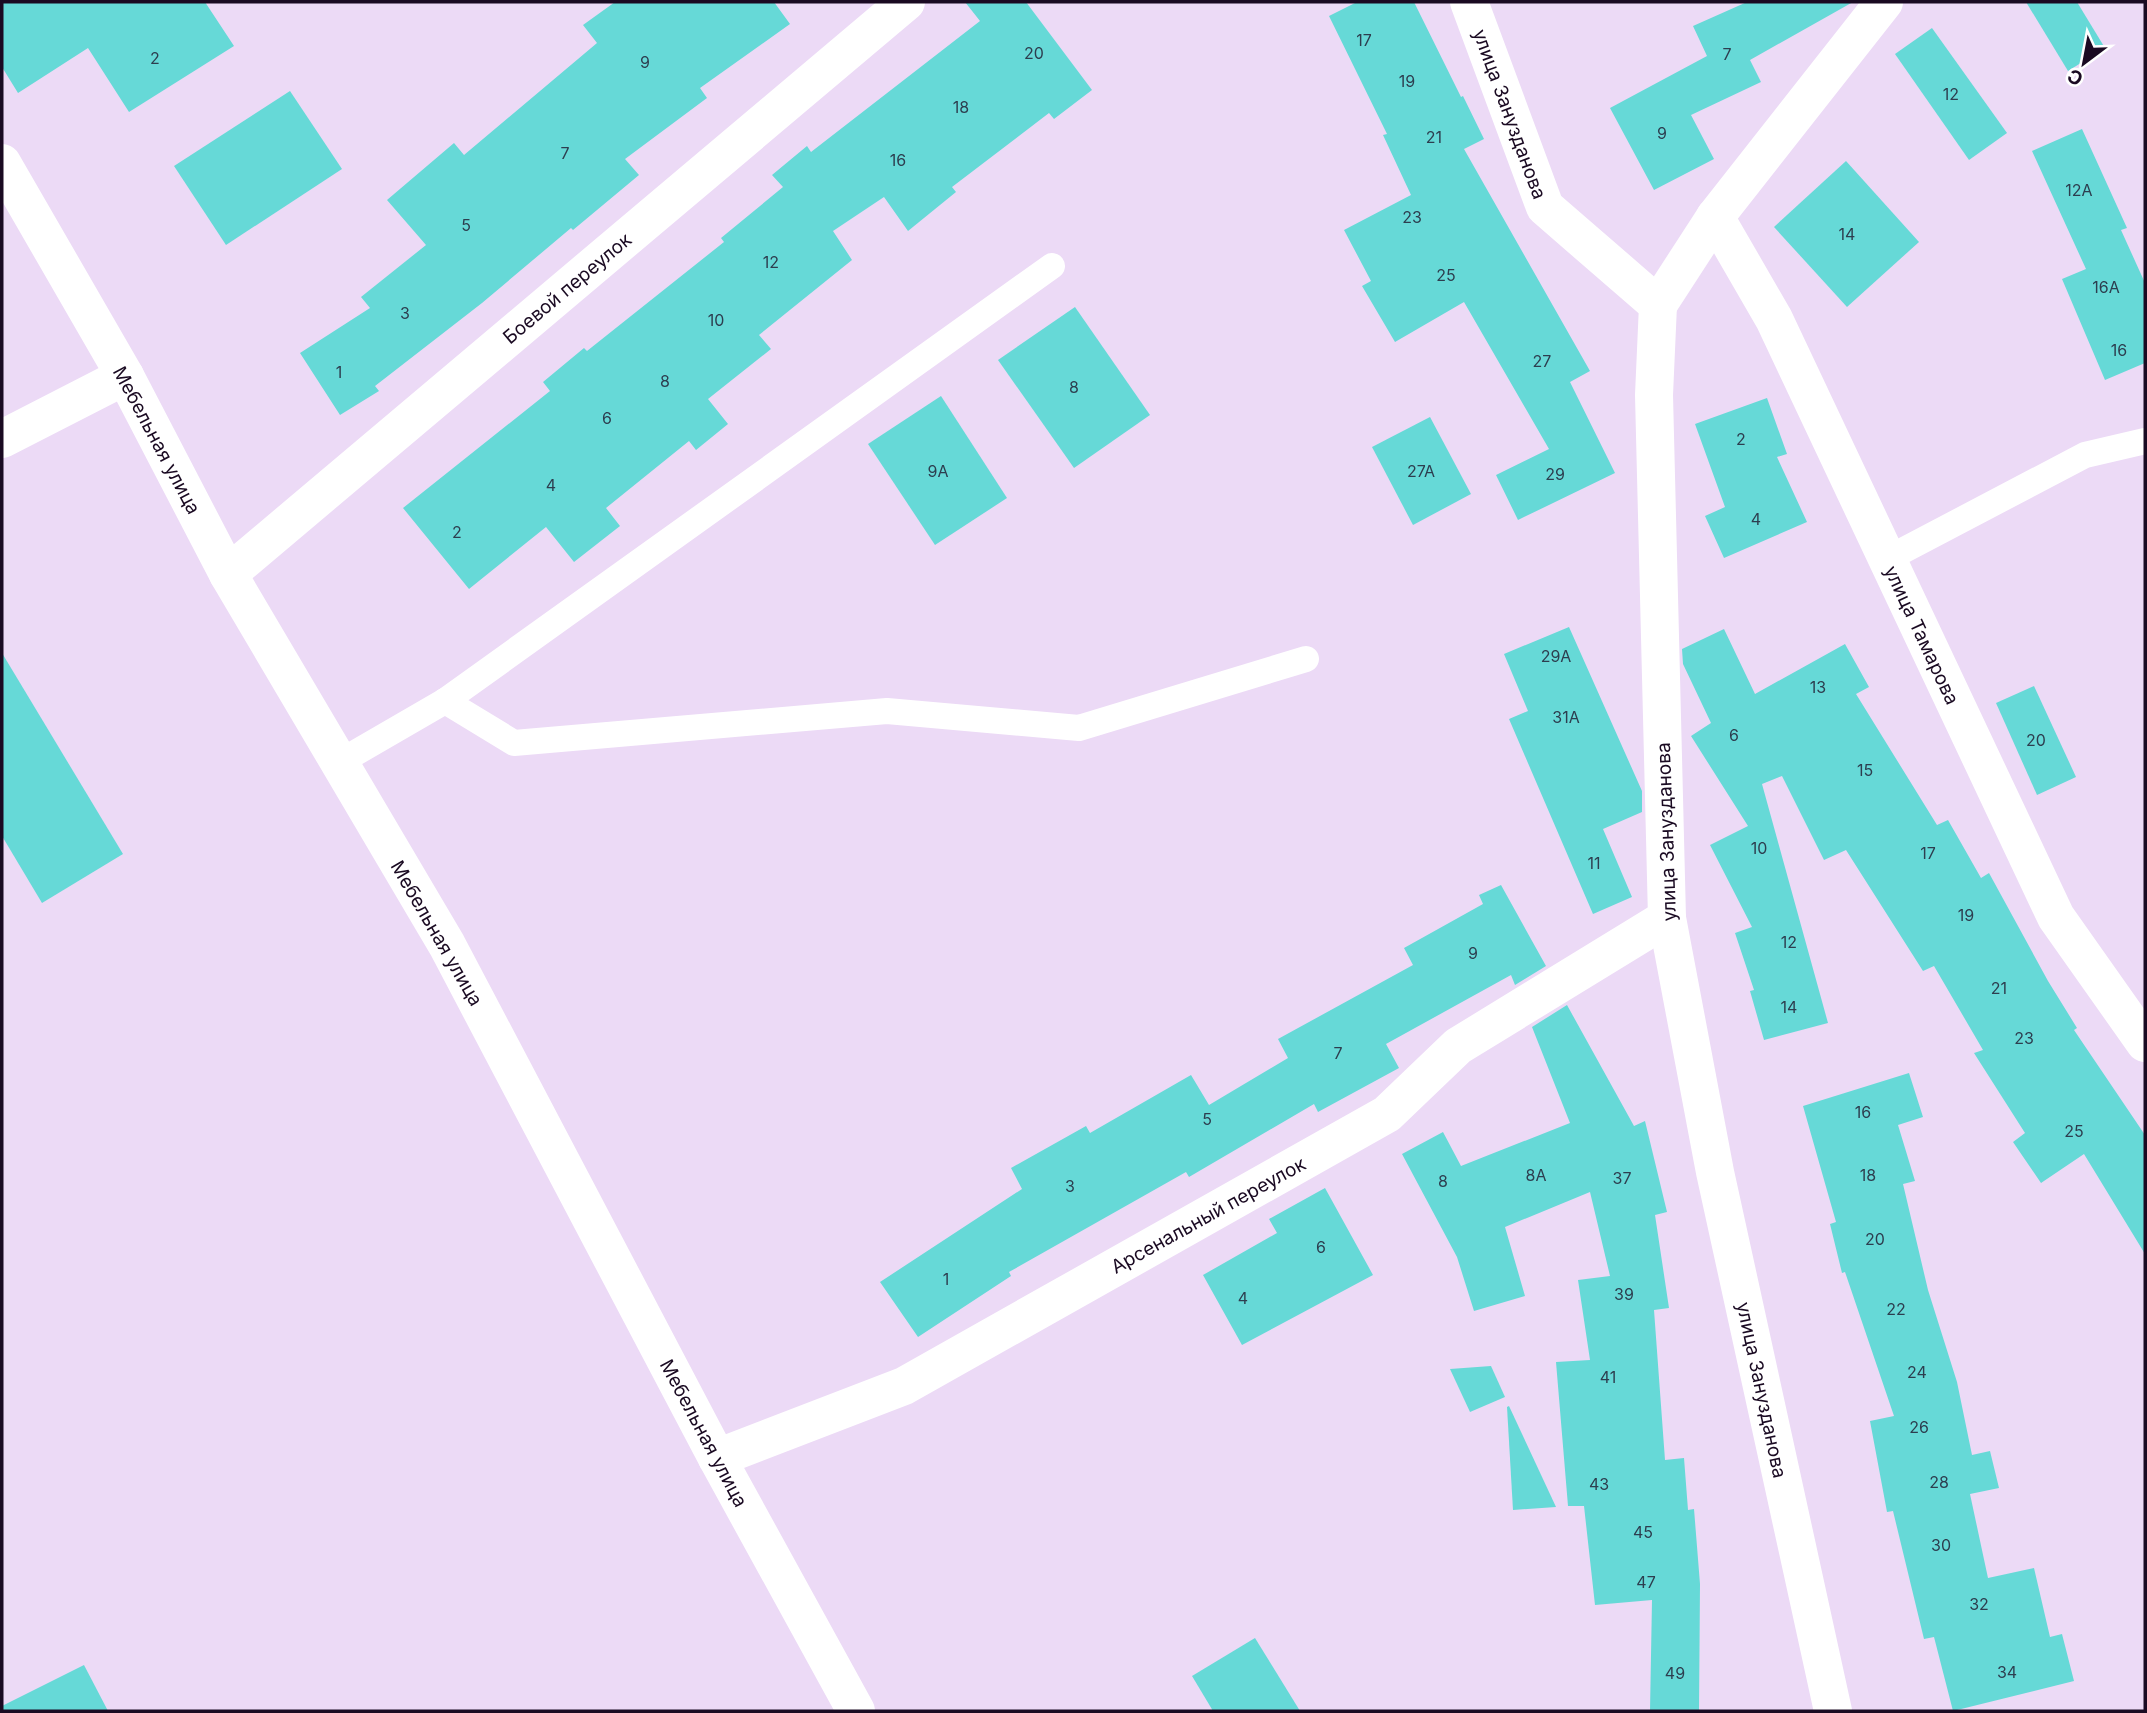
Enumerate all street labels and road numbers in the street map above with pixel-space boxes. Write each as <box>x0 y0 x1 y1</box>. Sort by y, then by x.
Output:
street label: улица Занузданова <box>1468 26 1551 202</box>
street label: Боевой переулок <box>498 228 637 349</box>
street label: Мебельная улица <box>108 362 205 518</box>
street label: улица Тамарова <box>1879 562 1964 708</box>
street label: улица Занузданова <box>1652 742 1681 922</box>
street label: Мебельная улица <box>386 857 487 1010</box>
street label: Арсенальный переулок <box>1107 1152 1310 1279</box>
street label: улица Занузданова <box>1732 1300 1791 1480</box>
street label: Мебельная улица <box>655 1355 752 1511</box>

